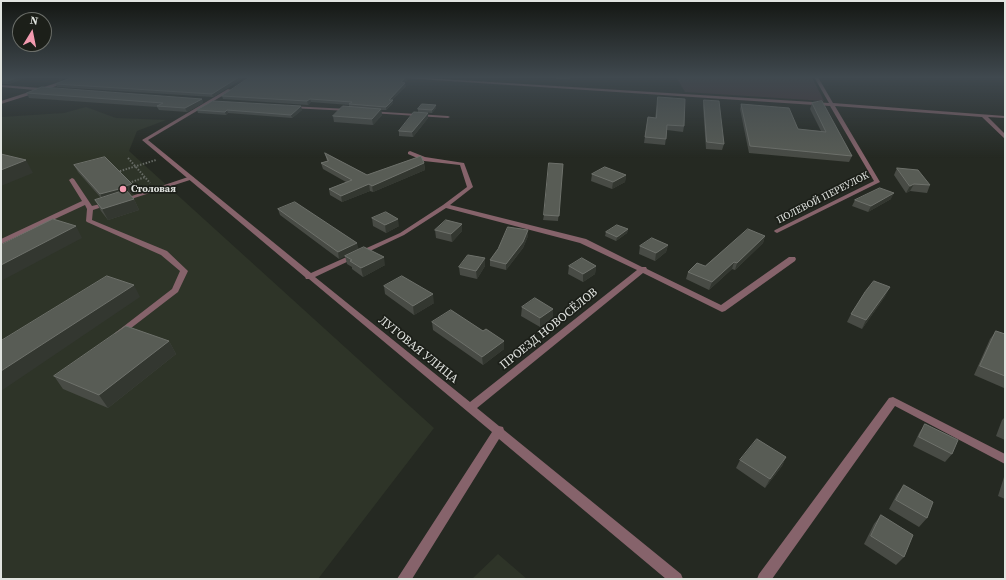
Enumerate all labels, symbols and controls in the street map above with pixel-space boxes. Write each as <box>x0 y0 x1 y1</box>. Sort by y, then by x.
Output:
north arrow <box>12 12 52 52</box>
text: N <box>29 13 39 29</box>
street label: ПОЛЕВОЙ ПЕРЕУЛОК <box>775 169 871 227</box>
place label: Столовая <box>131 183 176 195</box>
marker: Столовая <box>118 184 128 194</box>
street label: ПРОЕЗД НОВОСЁЛОВ <box>497 285 601 373</box>
street label: ЛУГОВАЯ УЛИЦА <box>375 313 461 387</box>

